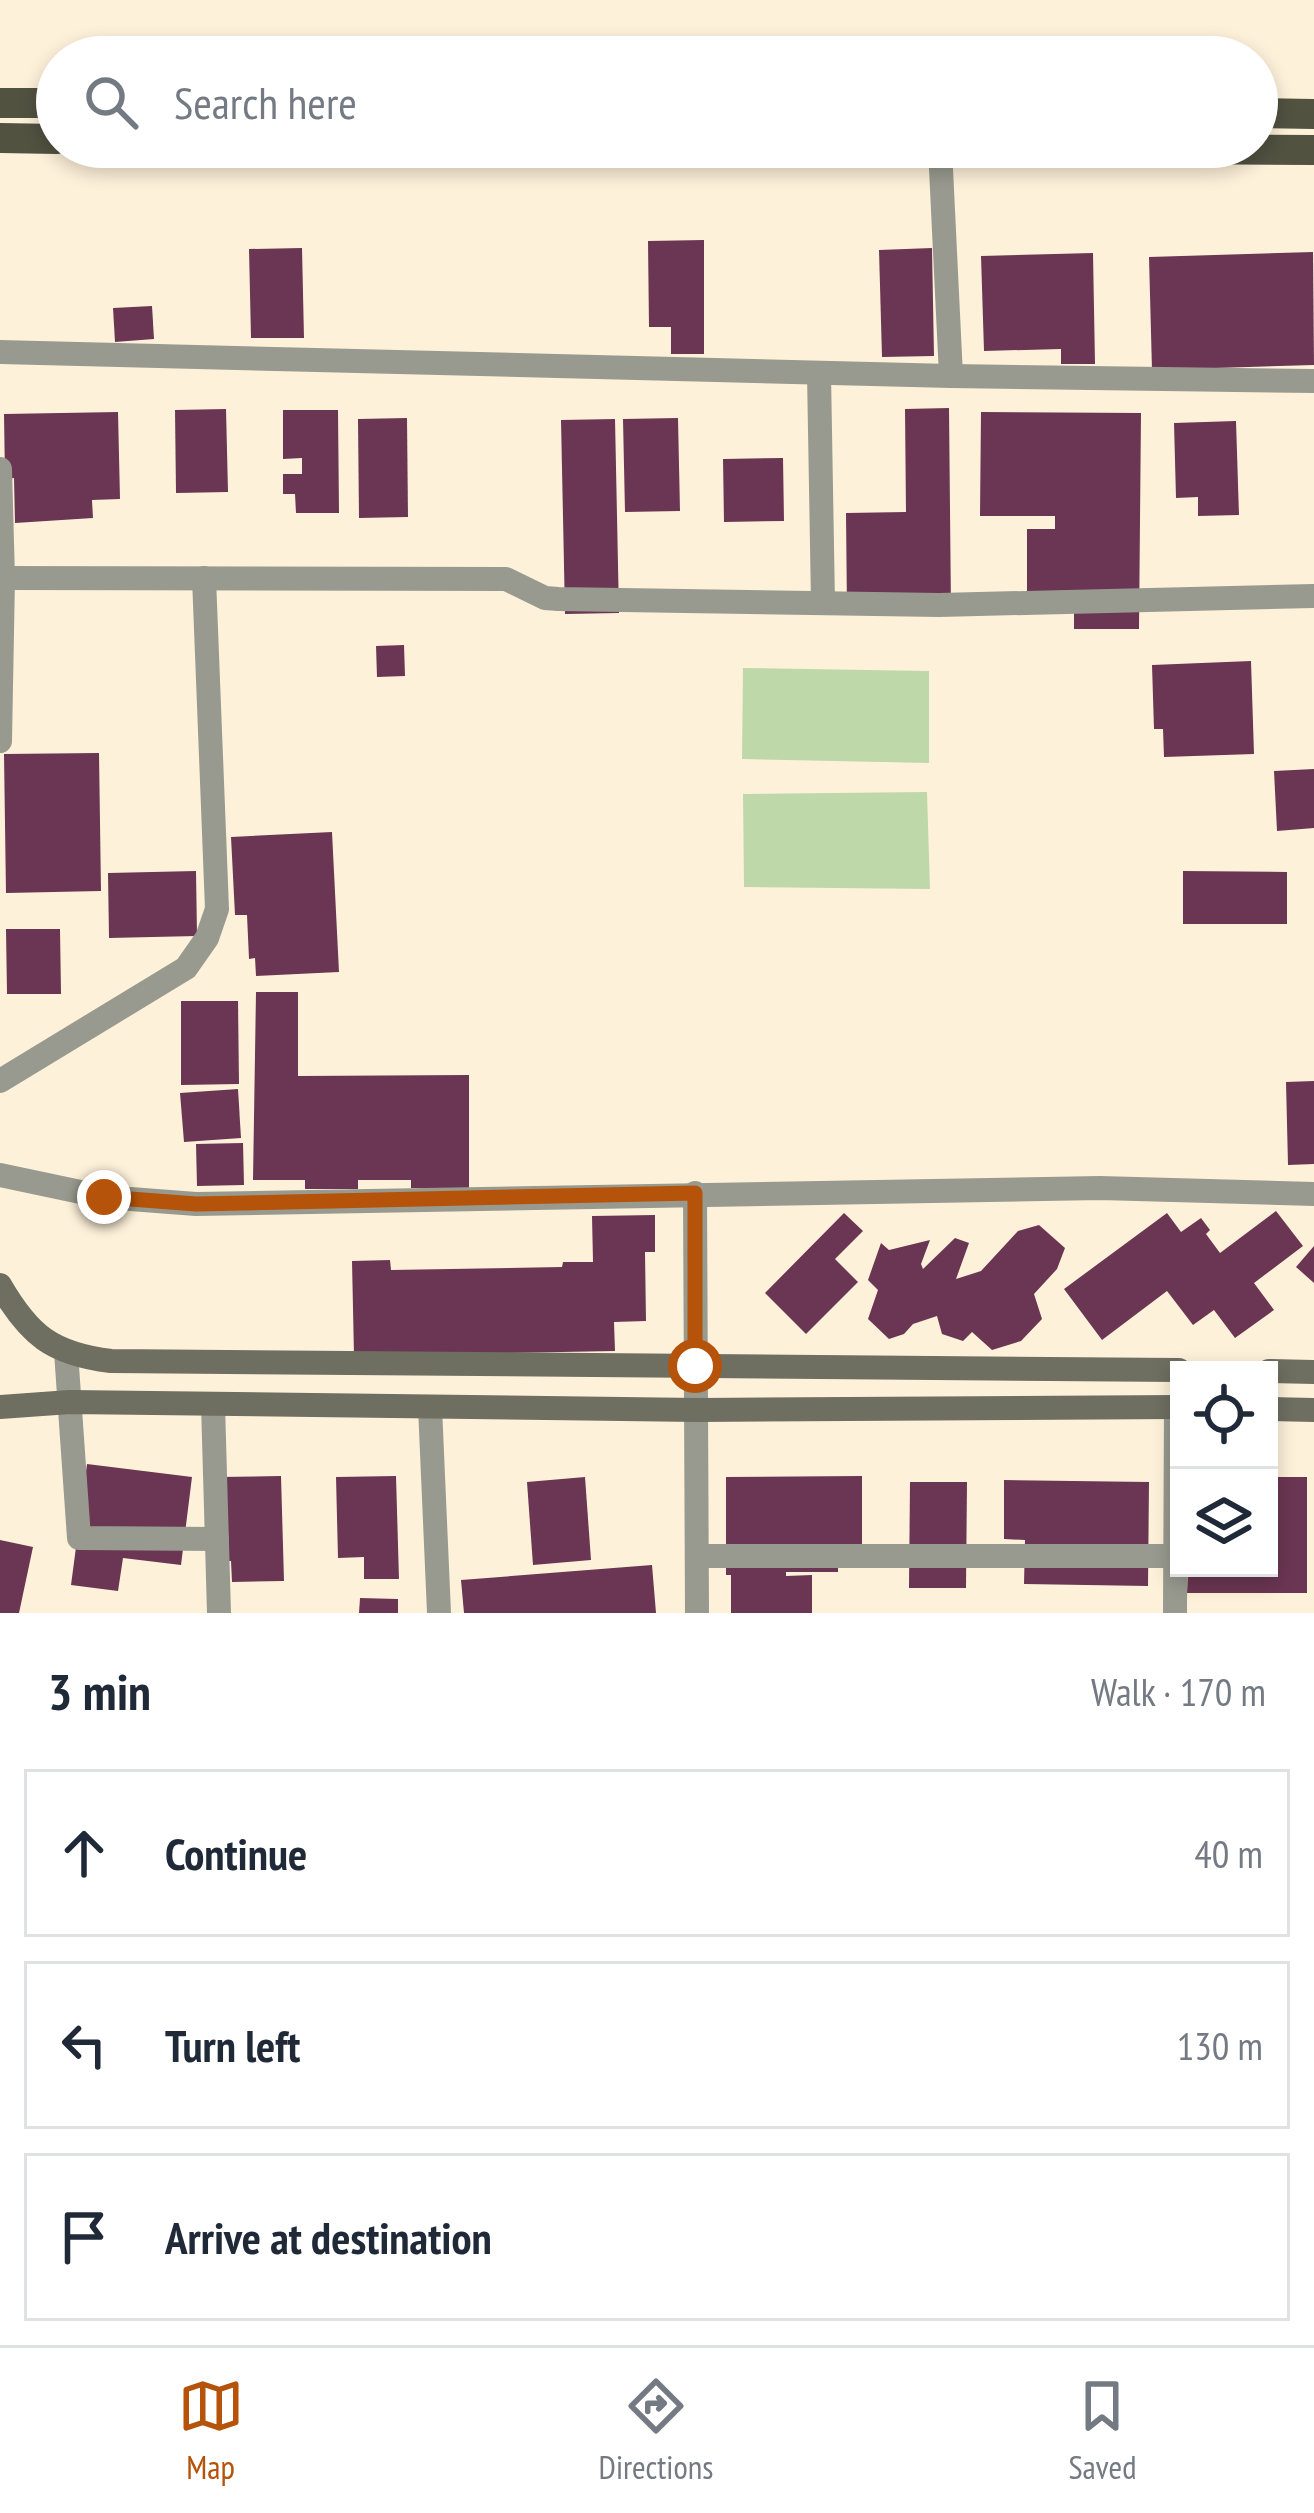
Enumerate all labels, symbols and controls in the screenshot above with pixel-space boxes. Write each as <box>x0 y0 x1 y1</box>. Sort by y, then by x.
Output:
search box <box>36 36 1278 168</box>
icon: search <box>78 69 144 135</box>
text: Search here <box>174 73 357 131</box>
route end <box>77 1170 131 1224</box>
route start <box>668 1339 722 1393</box>
map controls <box>1170 1361 1278 1577</box>
button: locate <box>1170 1361 1278 1469</box>
button: layers <box>1170 1469 1278 1577</box>
text: 3 min <box>48 1658 151 1724</box>
text: Walk · 170 m <box>1091 1666 1266 1717</box>
icon: ahead <box>51 1820 117 1886</box>
text: Continue <box>165 1824 307 1882</box>
text: 40 m <box>1194 1828 1263 1879</box>
icon: left <box>51 2012 117 2078</box>
text: Turn left <box>165 2016 300 2074</box>
text: 130 m <box>1177 2020 1263 2071</box>
icon: arrive <box>51 2204 117 2270</box>
text: Arrive at destination <box>165 2208 492 2266</box>
tab: Map <box>178 2373 244 2488</box>
tab: Directions <box>599 2373 713 2488</box>
tab: Saved <box>1068 2373 1136 2488</box>

